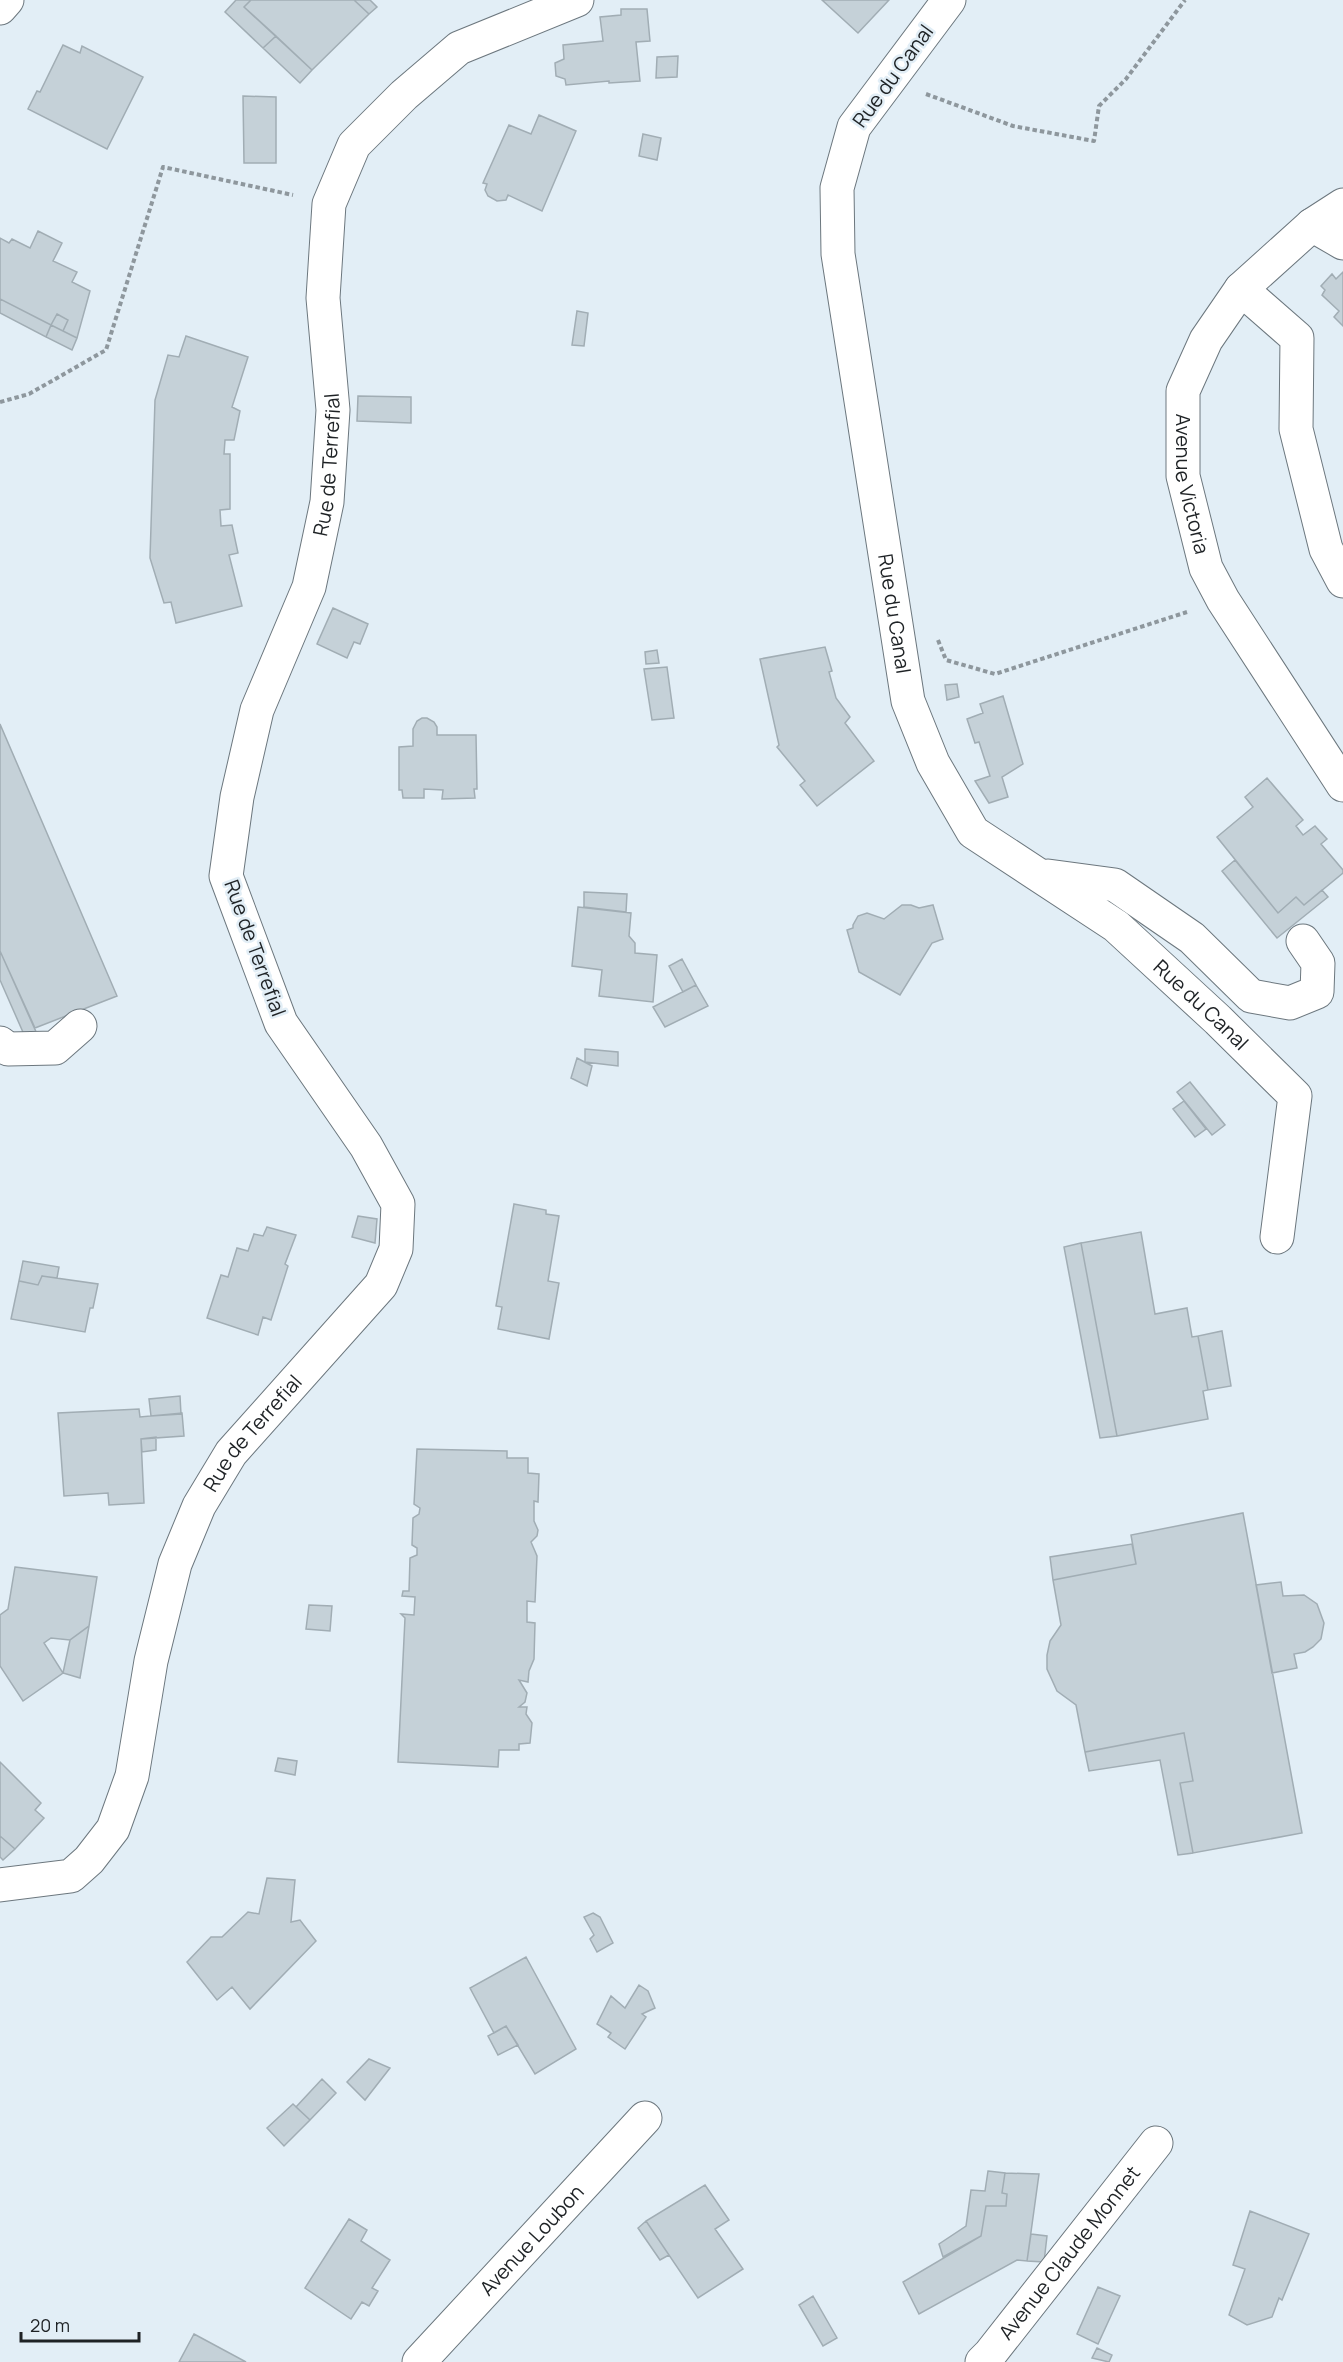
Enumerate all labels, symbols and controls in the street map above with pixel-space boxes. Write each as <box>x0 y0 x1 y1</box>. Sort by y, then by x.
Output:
street label: Rue du Canal <box>846 19 939 133</box>
street label: Rue de Terrefial <box>306 392 346 539</box>
street label: Avenue Victoria <box>1169 414 1216 557</box>
street label: Rue du Canal <box>872 552 918 676</box>
street label: Rue de Terrefial <box>218 876 293 1020</box>
street label: Rue du Canal <box>1148 953 1255 1056</box>
street label: Rue de Terrefial <box>197 1369 308 1497</box>
street label: Avenue Claude Monnet <box>992 2160 1146 2345</box>
street label: Avenue Loubon <box>473 2179 590 2301</box>
scale bar <box>21 2305 140 2343</box>
text: 20 m <box>30 2313 70 2337</box>

